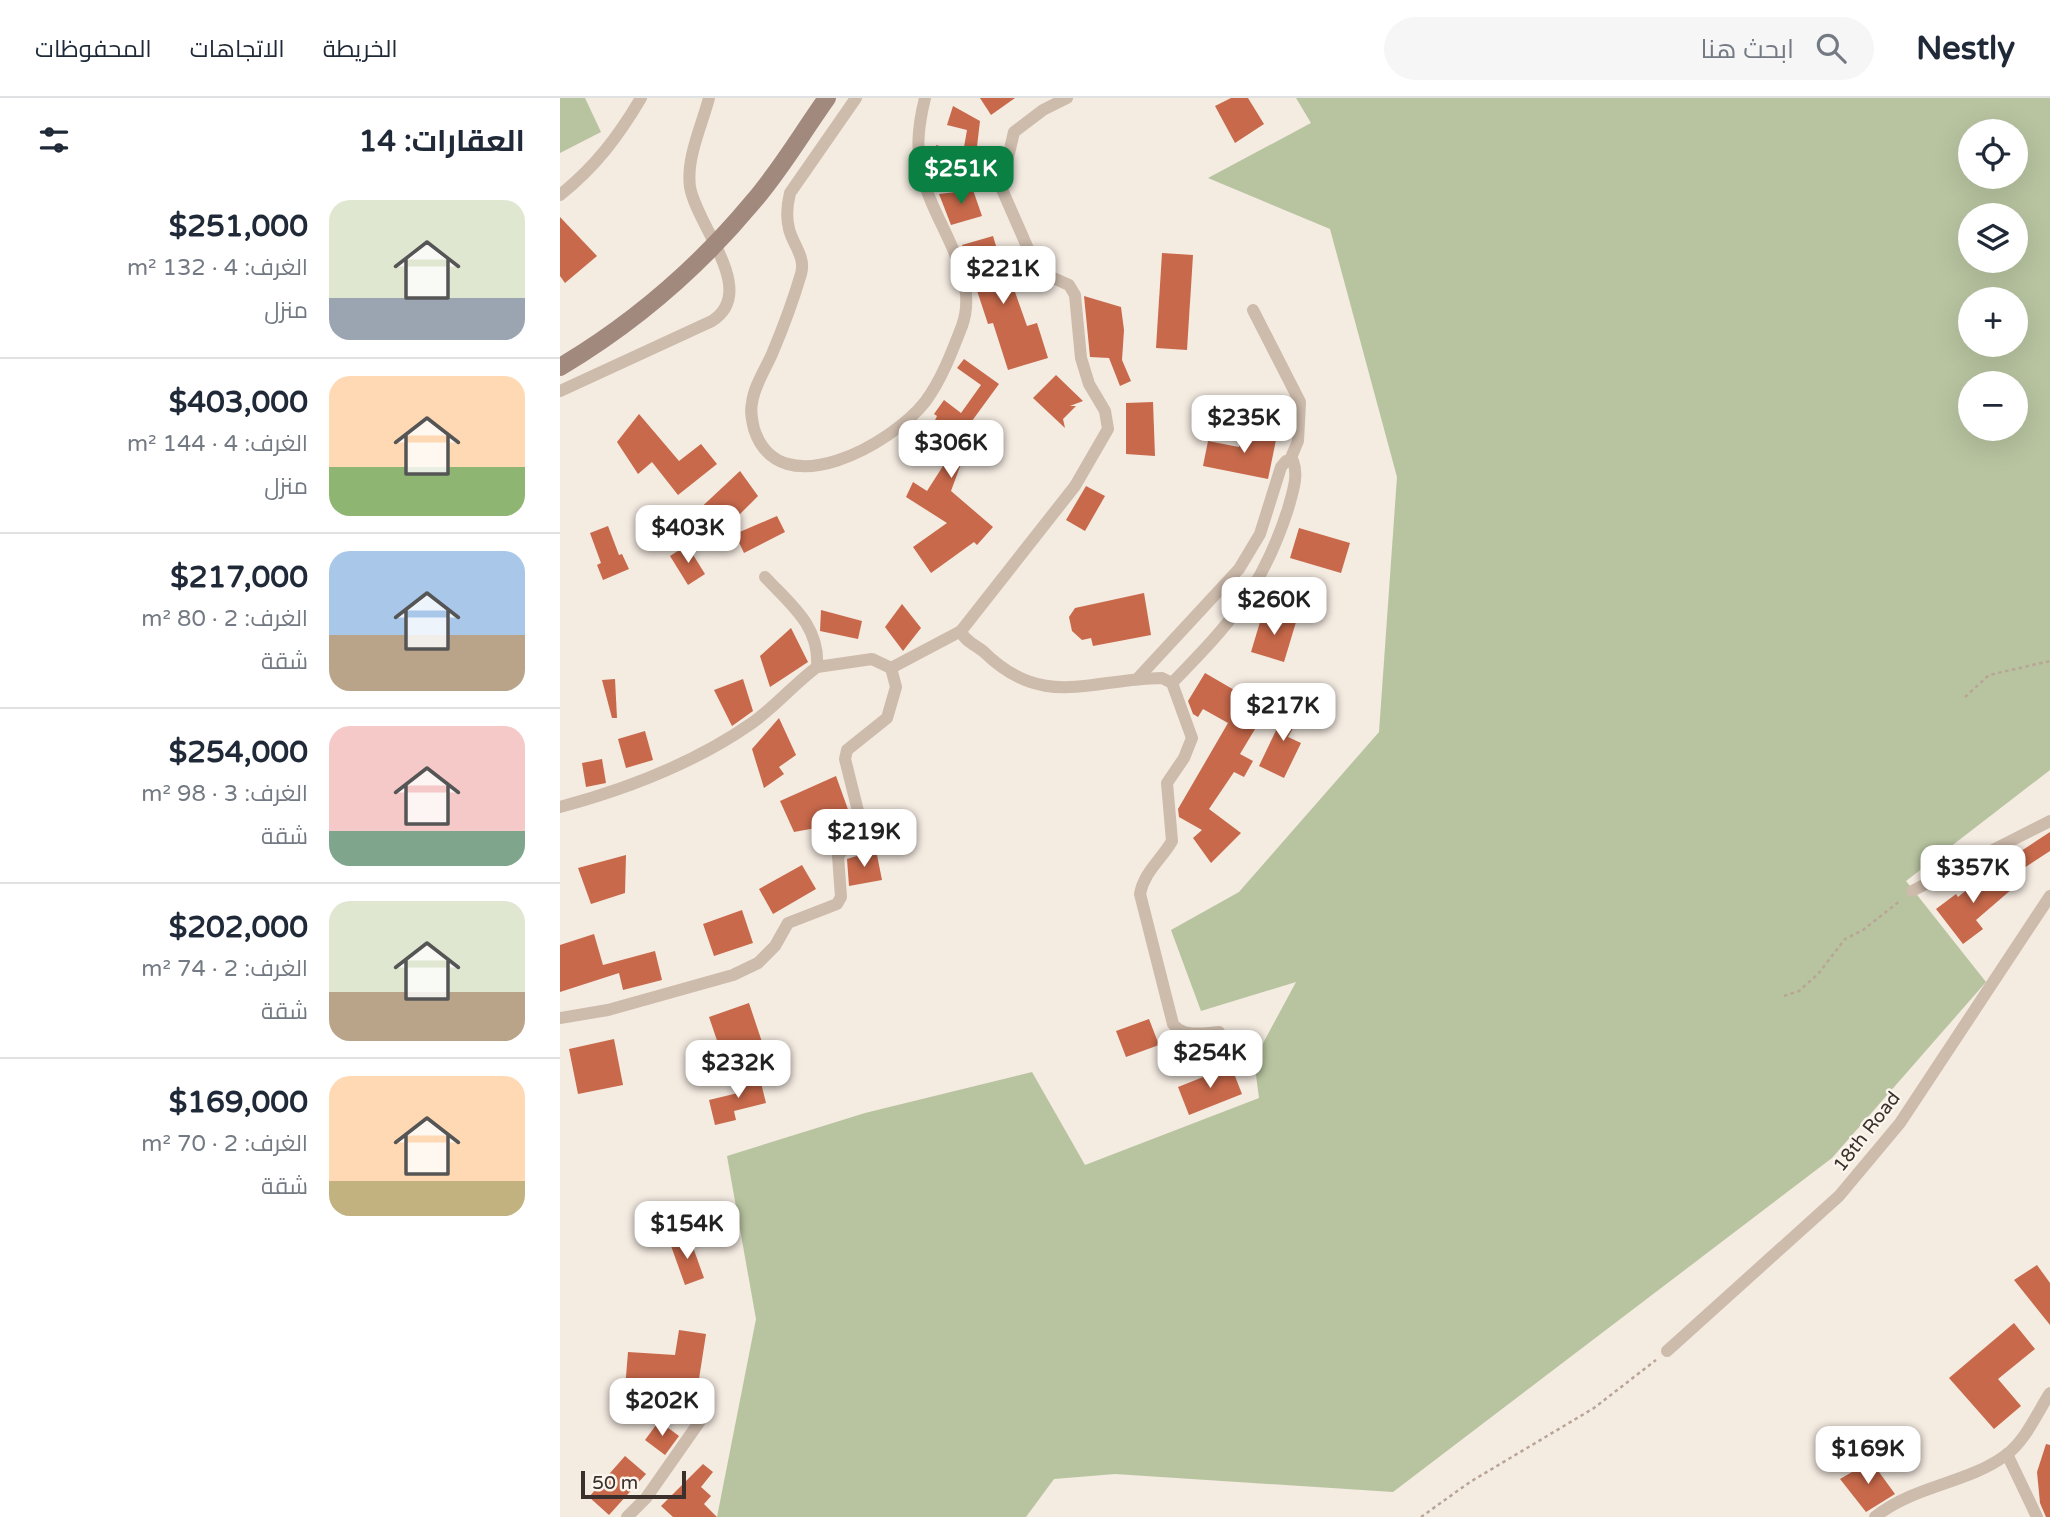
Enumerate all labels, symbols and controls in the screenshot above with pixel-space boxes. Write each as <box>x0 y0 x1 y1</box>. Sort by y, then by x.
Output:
search box <box>1384 17 1874 80</box>
icon: search <box>1812 29 1850 67</box>
text: Nestly <box>1916 29 2015 68</box>
text: ابحث هنا <box>1700 34 1794 65</box>
text: المحفوظات <box>35 35 152 64</box>
text: الاتجاهات <box>190 35 285 64</box>
text: الخريطة <box>323 35 398 64</box>
map controls <box>1958 119 2028 441</box>
button: locate <box>1958 119 2028 189</box>
icon: filters <box>35 121 73 159</box>
text: العقارات: 14 <box>358 123 525 160</box>
pin: $251K <box>912 146 1010 206</box>
text: $251K <box>925 155 997 183</box>
button: layers <box>1958 203 2028 273</box>
text: $251,000 <box>169 208 308 245</box>
icon: home <box>385 228 469 312</box>
pin: $221K <box>954 246 1052 306</box>
text: الغرف: 4 · 132 m² <box>127 254 308 282</box>
text: $221K <box>967 255 1039 283</box>
button: + <box>1958 287 2028 357</box>
text: منزل <box>264 297 308 325</box>
button: − <box>1958 371 2028 441</box>
text: $403,000 <box>169 384 308 421</box>
pin: $235K <box>1195 396 1293 455</box>
icon: home <box>385 404 469 488</box>
text: $235K <box>1208 404 1280 432</box>
pin: $306K <box>902 420 1000 480</box>
text: $306K <box>915 429 987 457</box>
text: الغرف: 4 · 144 m² <box>127 430 308 458</box>
text: منزل <box>264 473 308 501</box>
pin: $403K <box>639 505 737 565</box>
text: $403K <box>652 514 724 542</box>
text: $217,000 <box>170 559 308 596</box>
pin: $260K <box>1225 578 1323 637</box>
icon: home <box>385 579 469 663</box>
text: $260K <box>1238 586 1310 614</box>
text: الغرف: 2 · 80 m² <box>141 605 308 633</box>
text: شقة <box>261 648 308 676</box>
pin: $217K <box>1234 684 1332 743</box>
text: $217K <box>1247 692 1319 720</box>
text: $254,000 <box>169 734 308 771</box>
icon: home <box>385 754 469 838</box>
text: الغرف: 3 · 98 m² <box>141 780 308 808</box>
pin: $219K <box>815 810 913 869</box>
text: $219K <box>828 818 900 846</box>
text: شقة <box>261 823 308 851</box>
pin: $357K <box>1924 846 2022 905</box>
text: $357K <box>1937 854 2009 882</box>
text: $202,000 <box>169 909 308 946</box>
icon: home <box>385 929 469 1013</box>
text: الغرف: 2 · 74 m² <box>141 955 308 983</box>
text: شقة <box>261 998 308 1026</box>
pin: $254K <box>1161 1030 1259 1090</box>
text: $254K <box>1174 1039 1246 1067</box>
pin: $232K <box>689 1040 787 1100</box>
text: $232K <box>702 1049 774 1077</box>
text: $169,000 <box>169 1084 308 1121</box>
street label: 18th Road <box>1829 1087 1905 1176</box>
icon: home <box>385 1104 469 1188</box>
text: الغرف: 2 · 70 m² <box>141 1130 308 1158</box>
text: شقة <box>261 1173 308 1201</box>
pin: $154K <box>638 1202 736 1261</box>
text: $154K <box>651 1210 723 1238</box>
pin: $202K <box>613 1378 711 1438</box>
text: $202K <box>626 1387 698 1415</box>
pin: $169K <box>1819 1426 1917 1486</box>
text: $169K <box>1832 1435 1904 1463</box>
scale bar <box>581 1468 686 1500</box>
text: 50 m <box>592 1472 638 1494</box>

